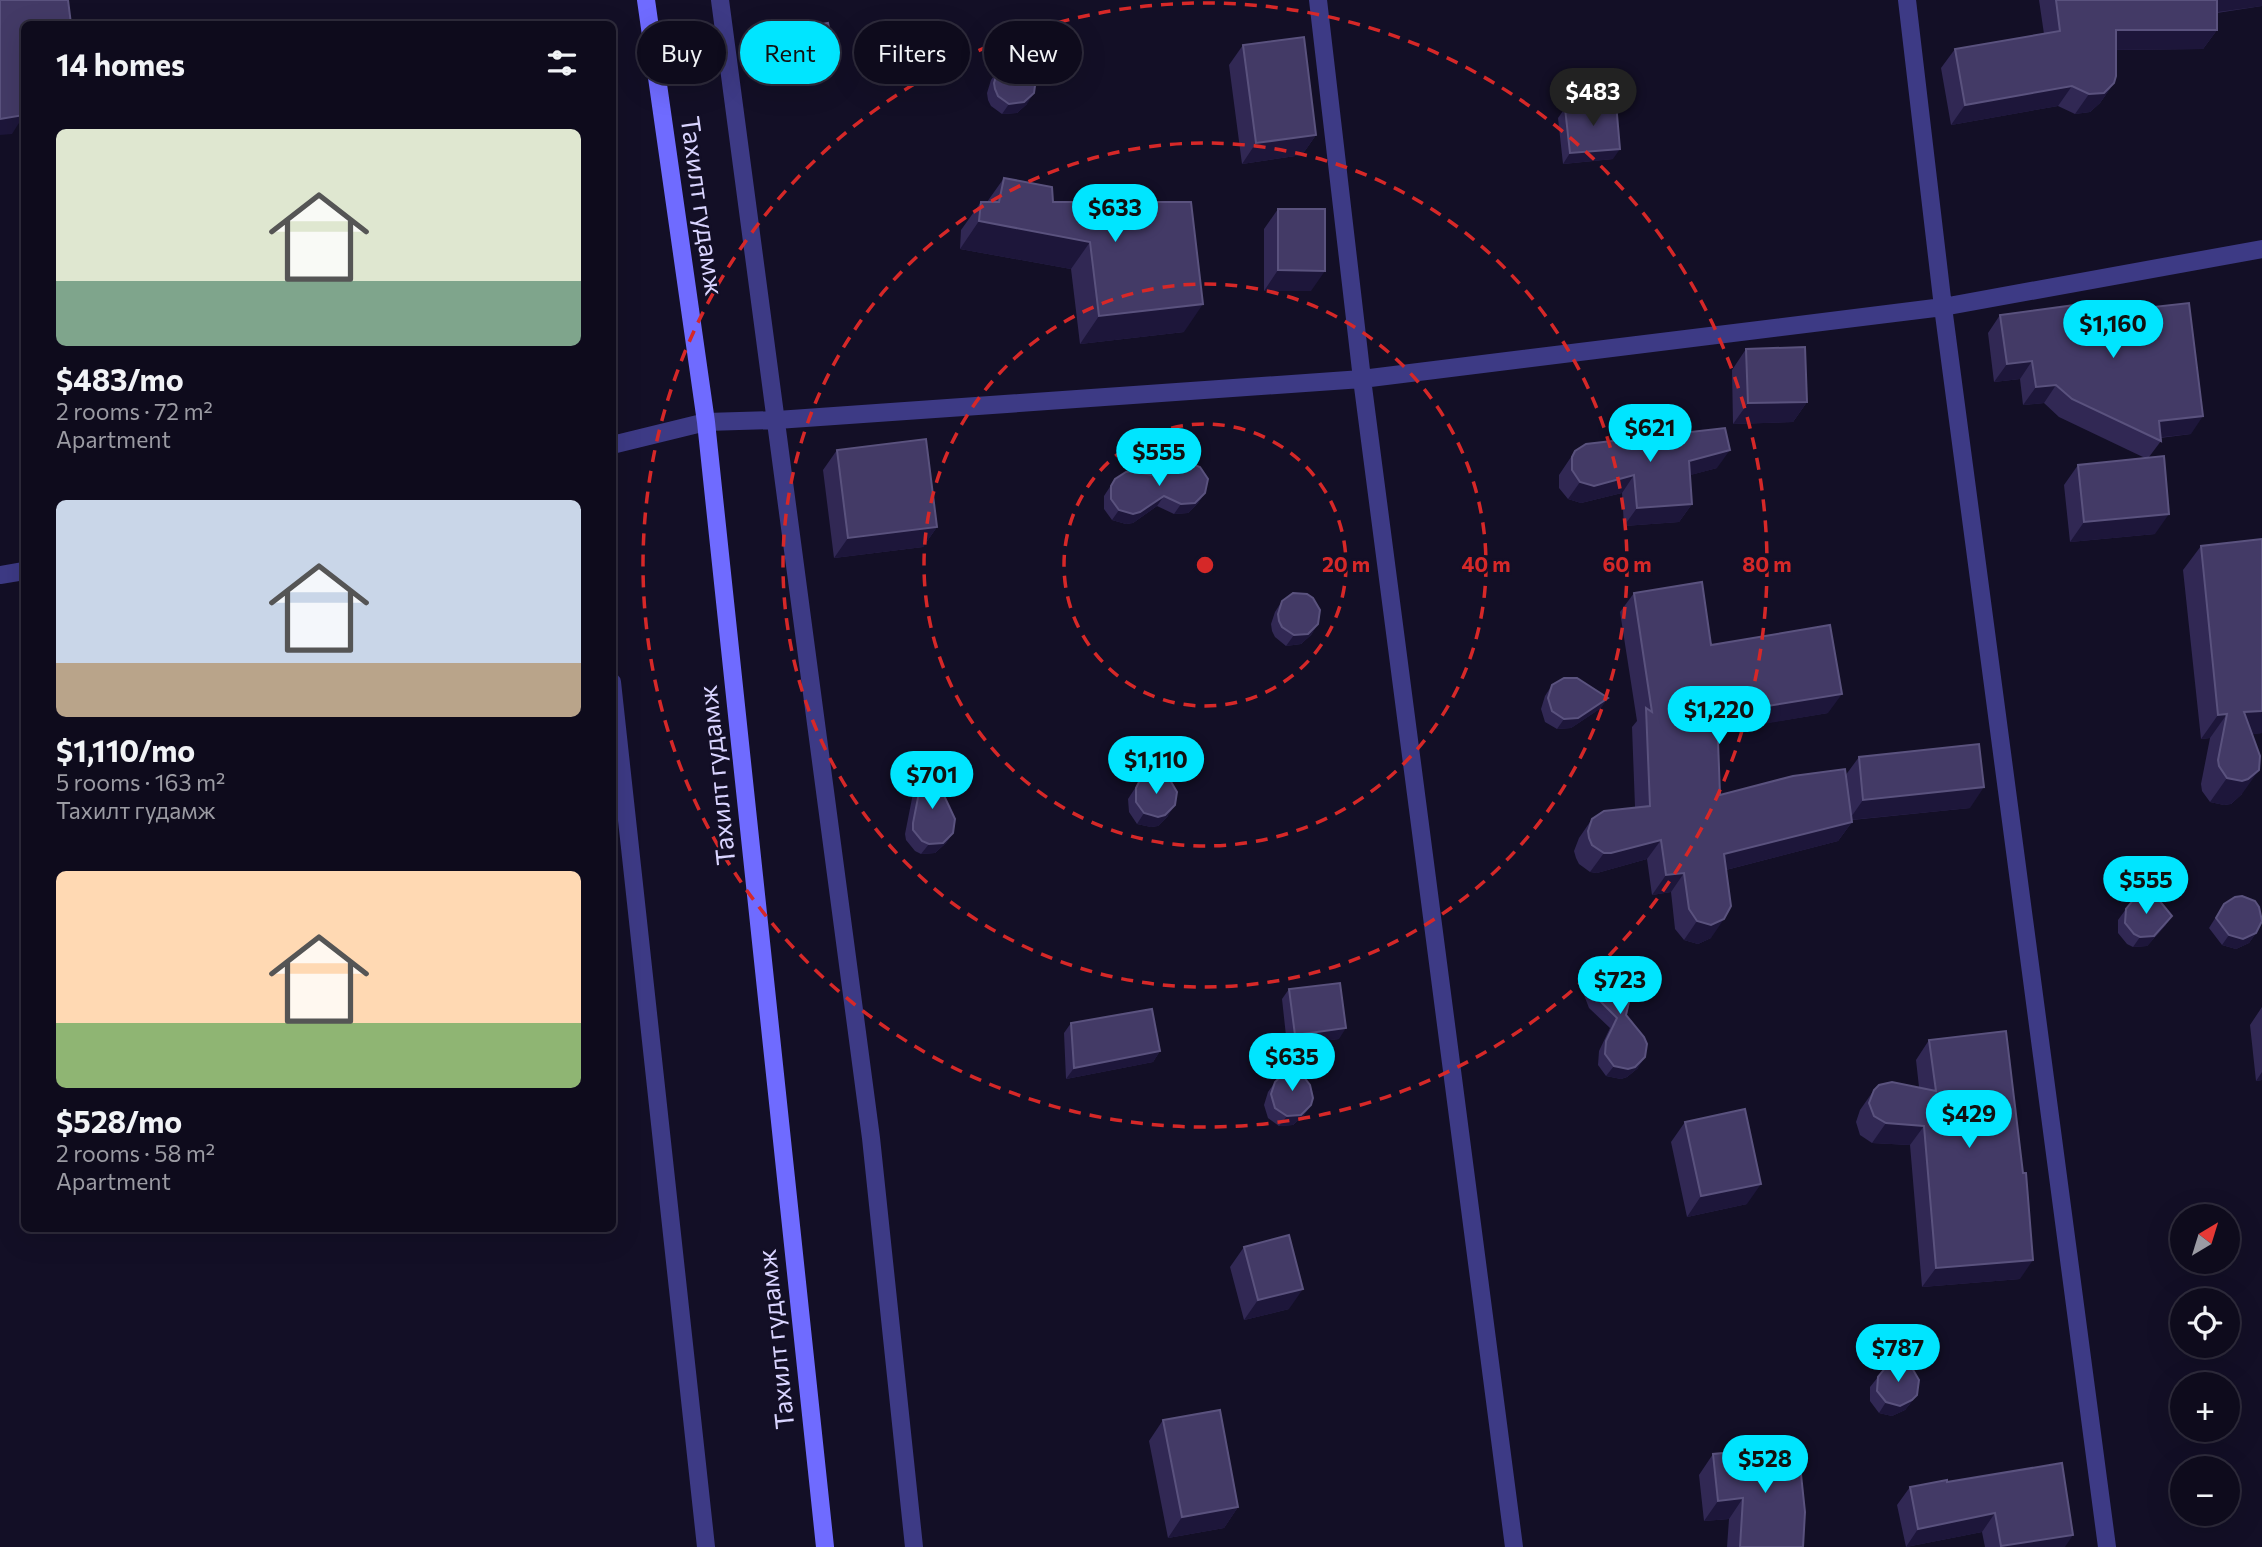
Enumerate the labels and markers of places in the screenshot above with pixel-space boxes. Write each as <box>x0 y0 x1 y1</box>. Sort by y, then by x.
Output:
pin: $483 <box>1552 68 1634 128</box>
pin: $633 <box>1074 184 1156 244</box>
pin: $1,160 <box>2056 300 2170 360</box>
pin: $621 <box>1609 405 1691 464</box>
pin: $555 <box>1118 428 1200 488</box>
centre of rings <box>1193 553 1217 577</box>
pin: $1,220 <box>1662 686 1776 746</box>
pin: $1,110 <box>1099 736 1213 796</box>
pin: $701 <box>891 752 973 811</box>
pin: $555 <box>2105 856 2187 916</box>
pin: $723 <box>1579 956 1661 1016</box>
pin: $635 <box>1251 1034 1333 1093</box>
pin: $429 <box>1928 1090 2010 1150</box>
pin: $787 <box>1857 1324 1939 1384</box>
pin: $528 <box>1724 1436 1806 1495</box>

